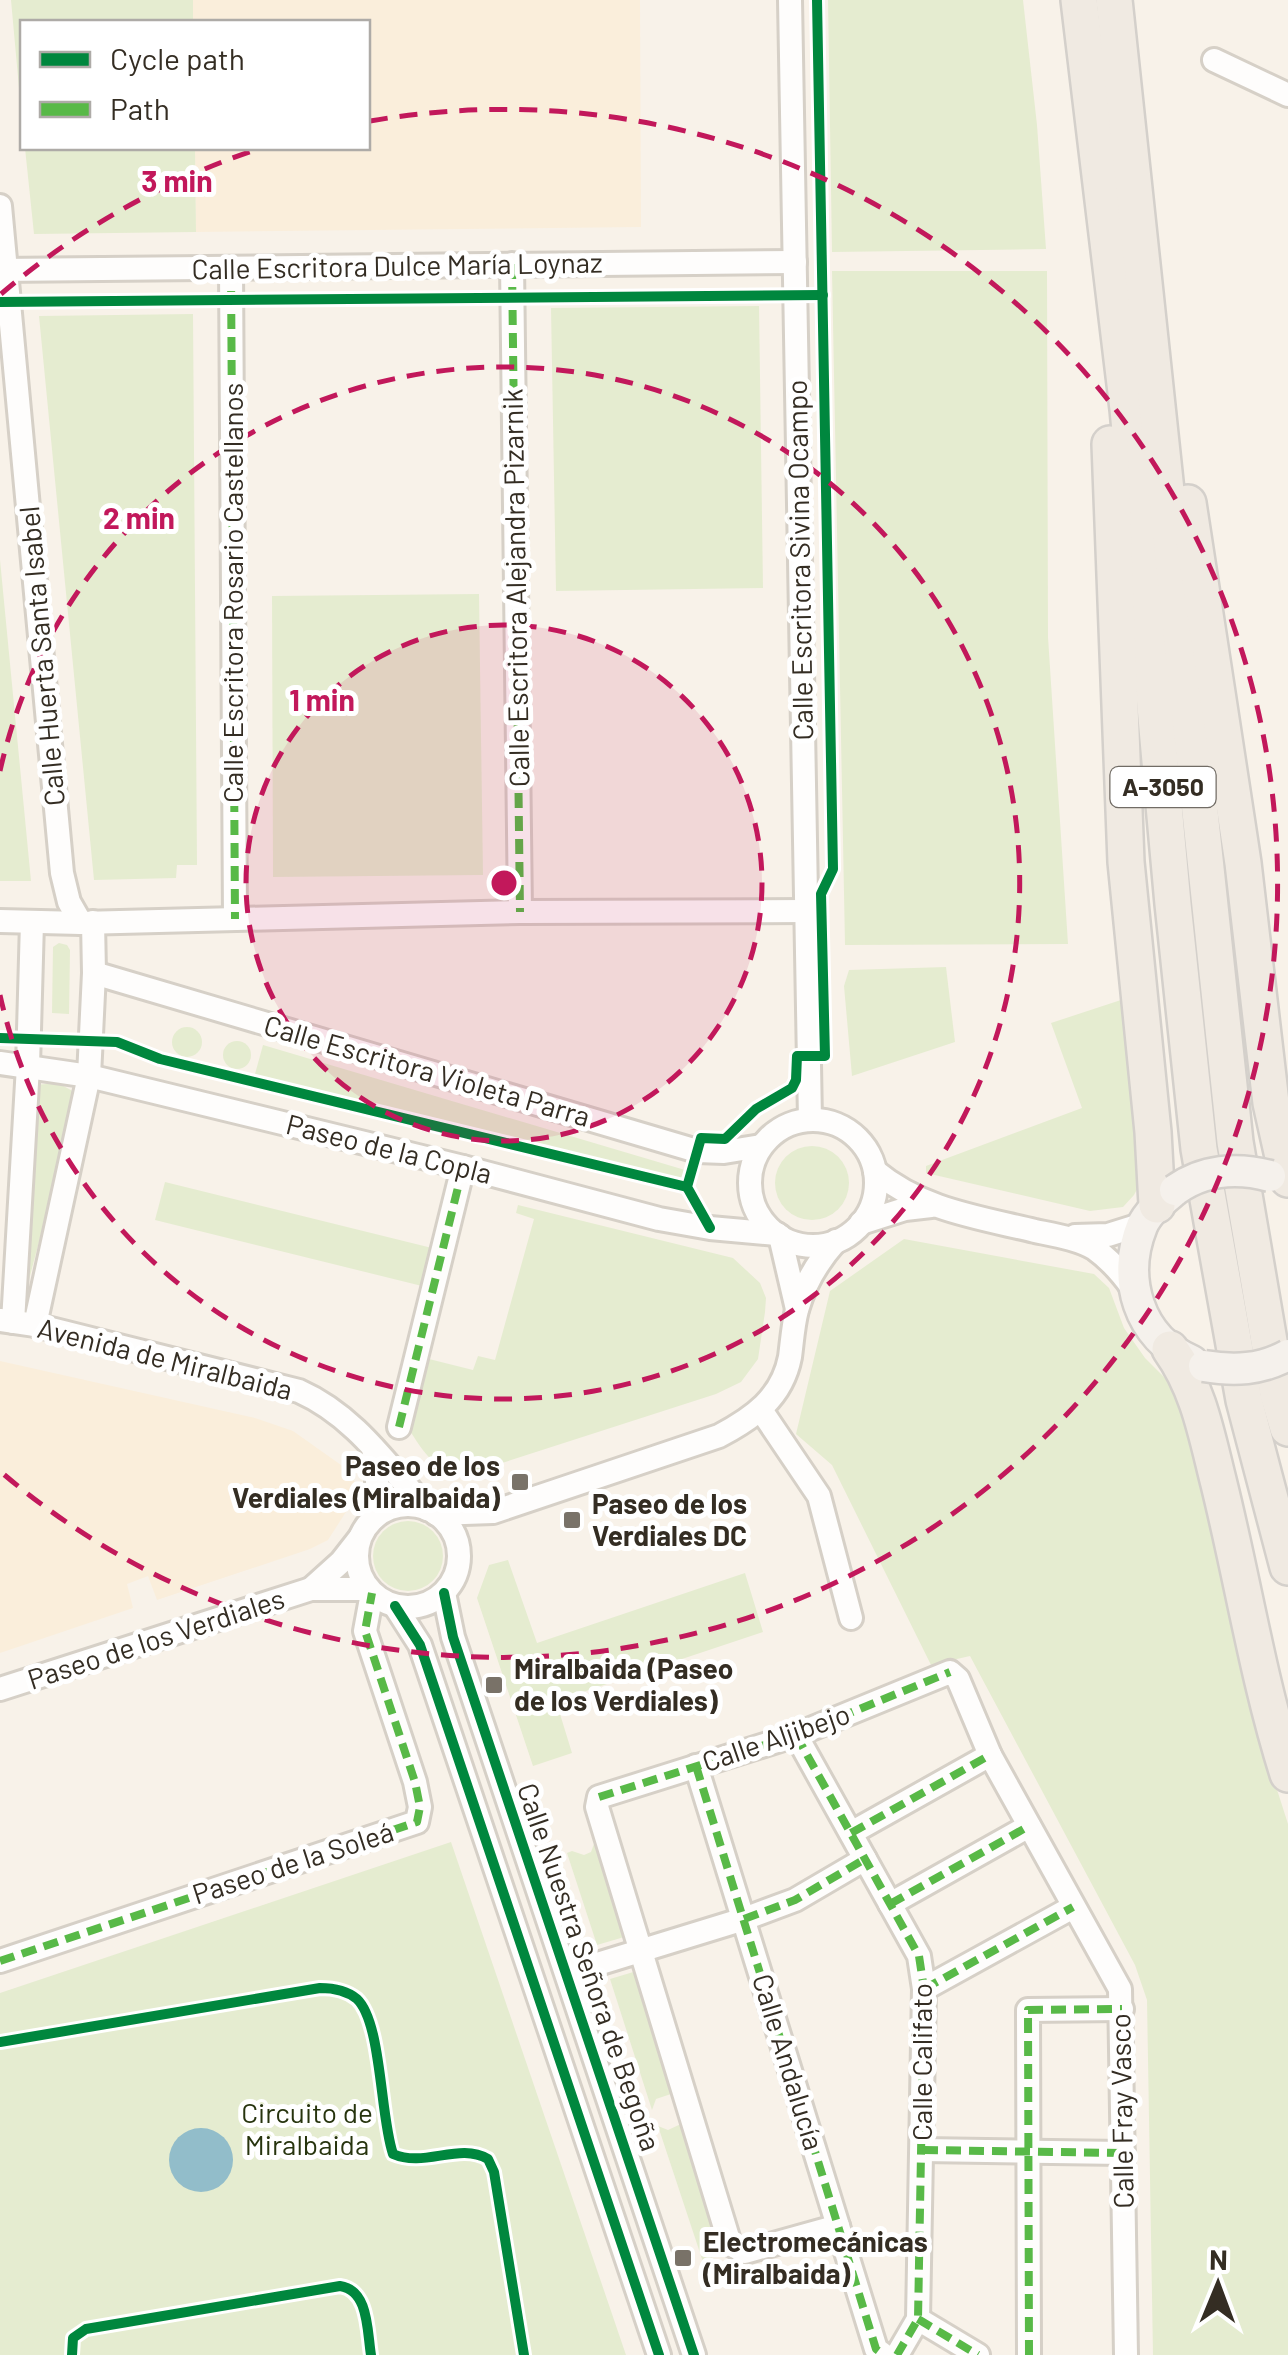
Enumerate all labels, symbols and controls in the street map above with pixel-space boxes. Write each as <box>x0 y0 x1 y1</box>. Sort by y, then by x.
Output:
legend <box>20 20 370 150</box>
text: Cycle path <box>110 40 245 76</box>
text: Path <box>110 90 170 126</box>
text: 3 min <box>141 162 213 198</box>
street label: Calle Escritora Dulce María Loynaz <box>191 244 603 286</box>
street label: Calle Escritora Sivina Ocampo <box>779 379 819 741</box>
street label: Calle Escritora Rosario Castellanos <box>215 383 249 803</box>
street label: Calle Escritora Alejandra Pizarnik <box>495 388 535 788</box>
text: 2 min <box>103 499 175 535</box>
street label: Calle Huerta Santa Isabel <box>11 505 71 807</box>
text: 1 min <box>289 681 355 717</box>
road number: A-3050 <box>1110 767 1216 807</box>
centre of rings <box>486 865 522 901</box>
street label: Calle Escritora Violeta Parra <box>260 1007 594 1133</box>
street label: Paseo de la Copla <box>283 1106 496 1190</box>
street label: Avenida de Miralbaida <box>34 1310 296 1406</box>
place label: Paseo de los Verdiales (Miralbaida) <box>232 1448 500 1514</box>
marker: Paseo de los Verdiales (Miralbaida) <box>509 1471 531 1493</box>
place label: Paseo de los Verdiales DC <box>592 1486 747 1552</box>
marker: Paseo de los Verdiales DC <box>561 1509 583 1531</box>
street label: Paseo de los Verdiales <box>23 1580 288 1696</box>
place label: Miralbaida (Paseo de los Verdiales) <box>514 1651 733 1717</box>
marker: Miralbaida (Paseo de los Verdiales) <box>483 1674 505 1696</box>
street label: Calle Aljibejo <box>697 1696 854 1778</box>
street label: Calle Nuestra Señora de Begoña <box>511 1778 669 2155</box>
street label: Paseo de la Soleá <box>188 1814 397 1911</box>
street label: Calle Andalucía <box>746 1970 832 2154</box>
street label: Calle Califato <box>904 1983 938 2141</box>
street label: Calle Fray Vasco <box>1102 2013 1140 2209</box>
park label: Circuito de Miralbaida <box>241 2095 373 2161</box>
place label: Electromecánicas (Miralbaida) <box>702 2224 928 2290</box>
north arrow <box>1168 2235 1268 2335</box>
text: N <box>1209 2242 1228 2276</box>
marker: Electromecánicas (Miralbaida) <box>672 2247 694 2269</box>

